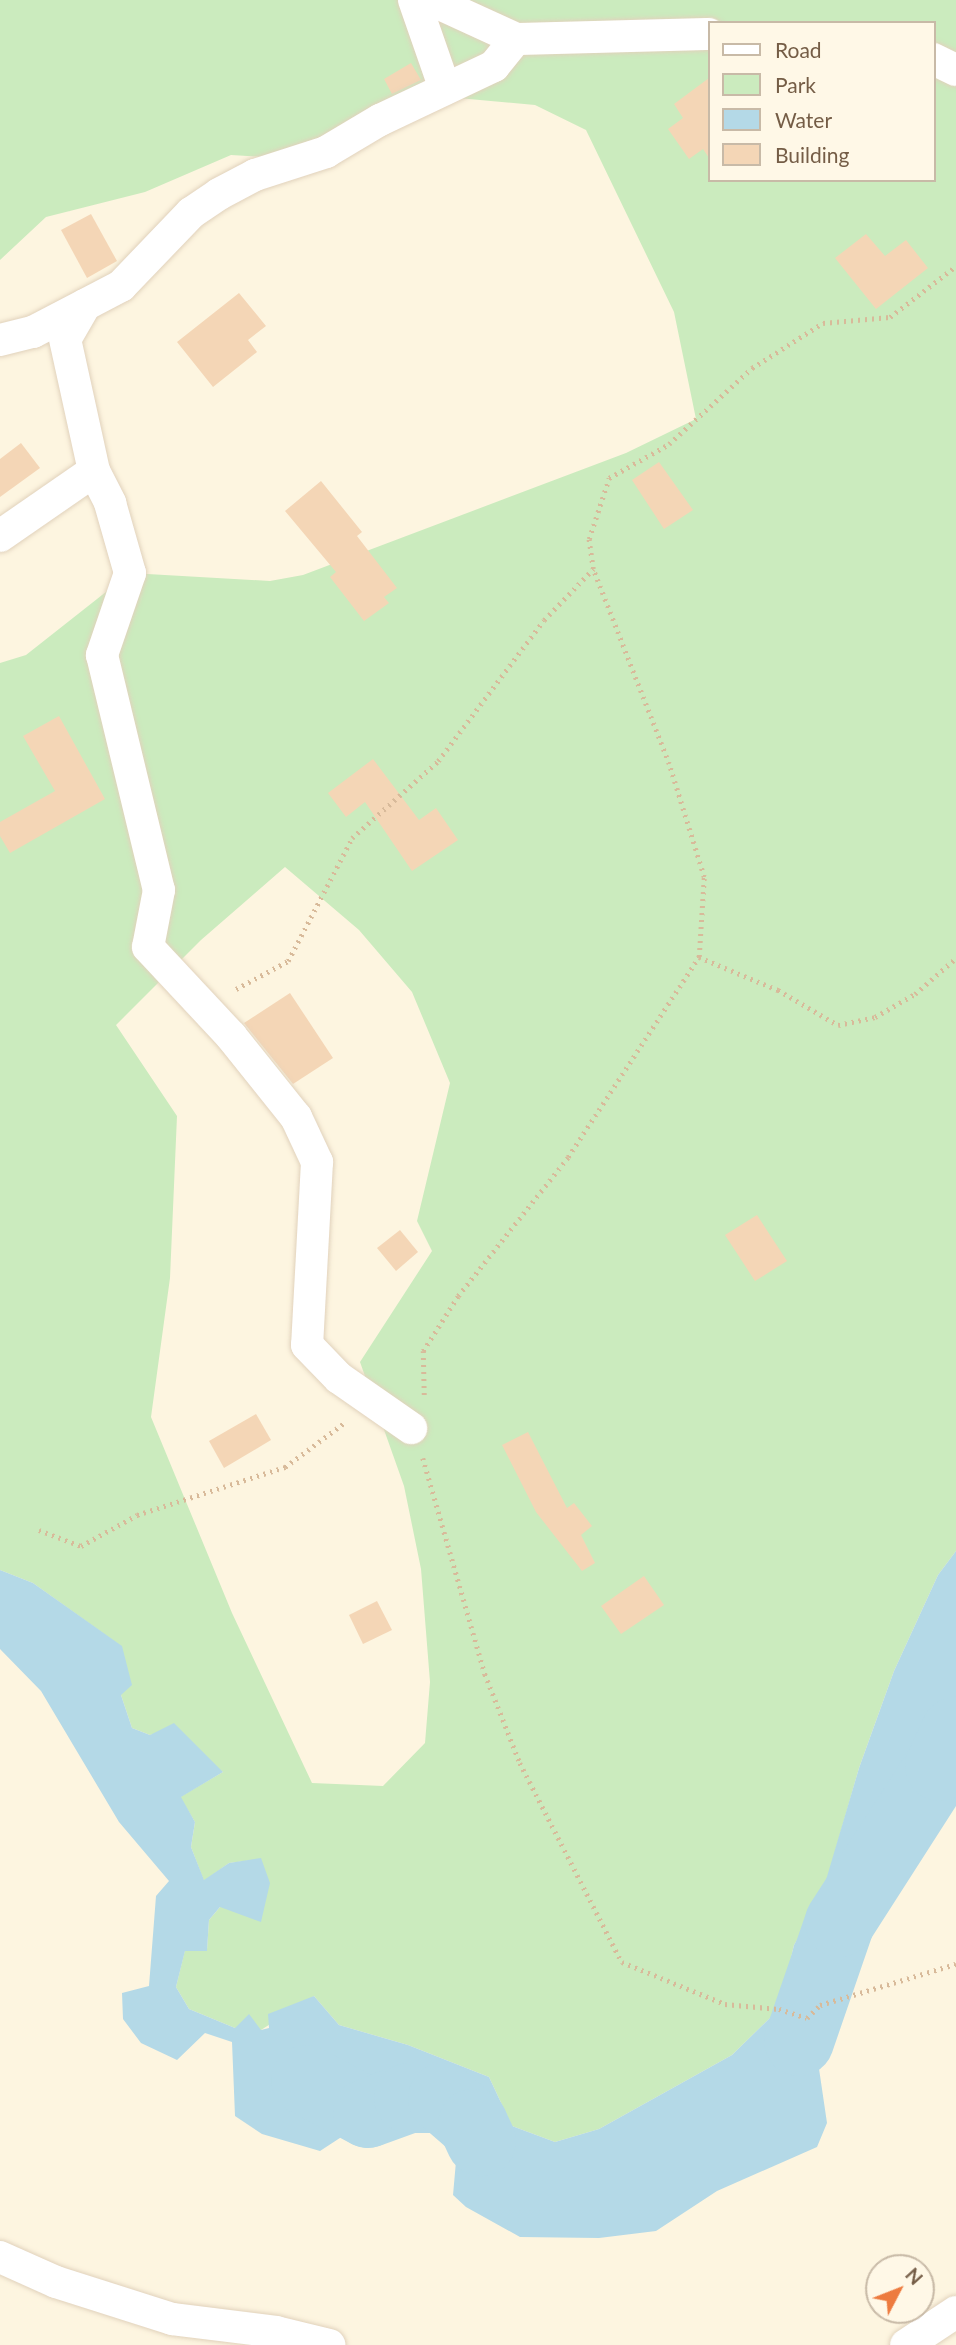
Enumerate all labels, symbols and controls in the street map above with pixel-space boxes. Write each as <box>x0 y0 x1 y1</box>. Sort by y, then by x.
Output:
legend <box>708 21 935 182</box>
text: Road <box>775 37 822 62</box>
text: Park <box>775 72 816 97</box>
text: Water <box>775 107 832 132</box>
text: Building <box>775 142 850 167</box>
north arrow <box>865 2254 935 2324</box>
text: N <box>901 2263 928 2289</box>

